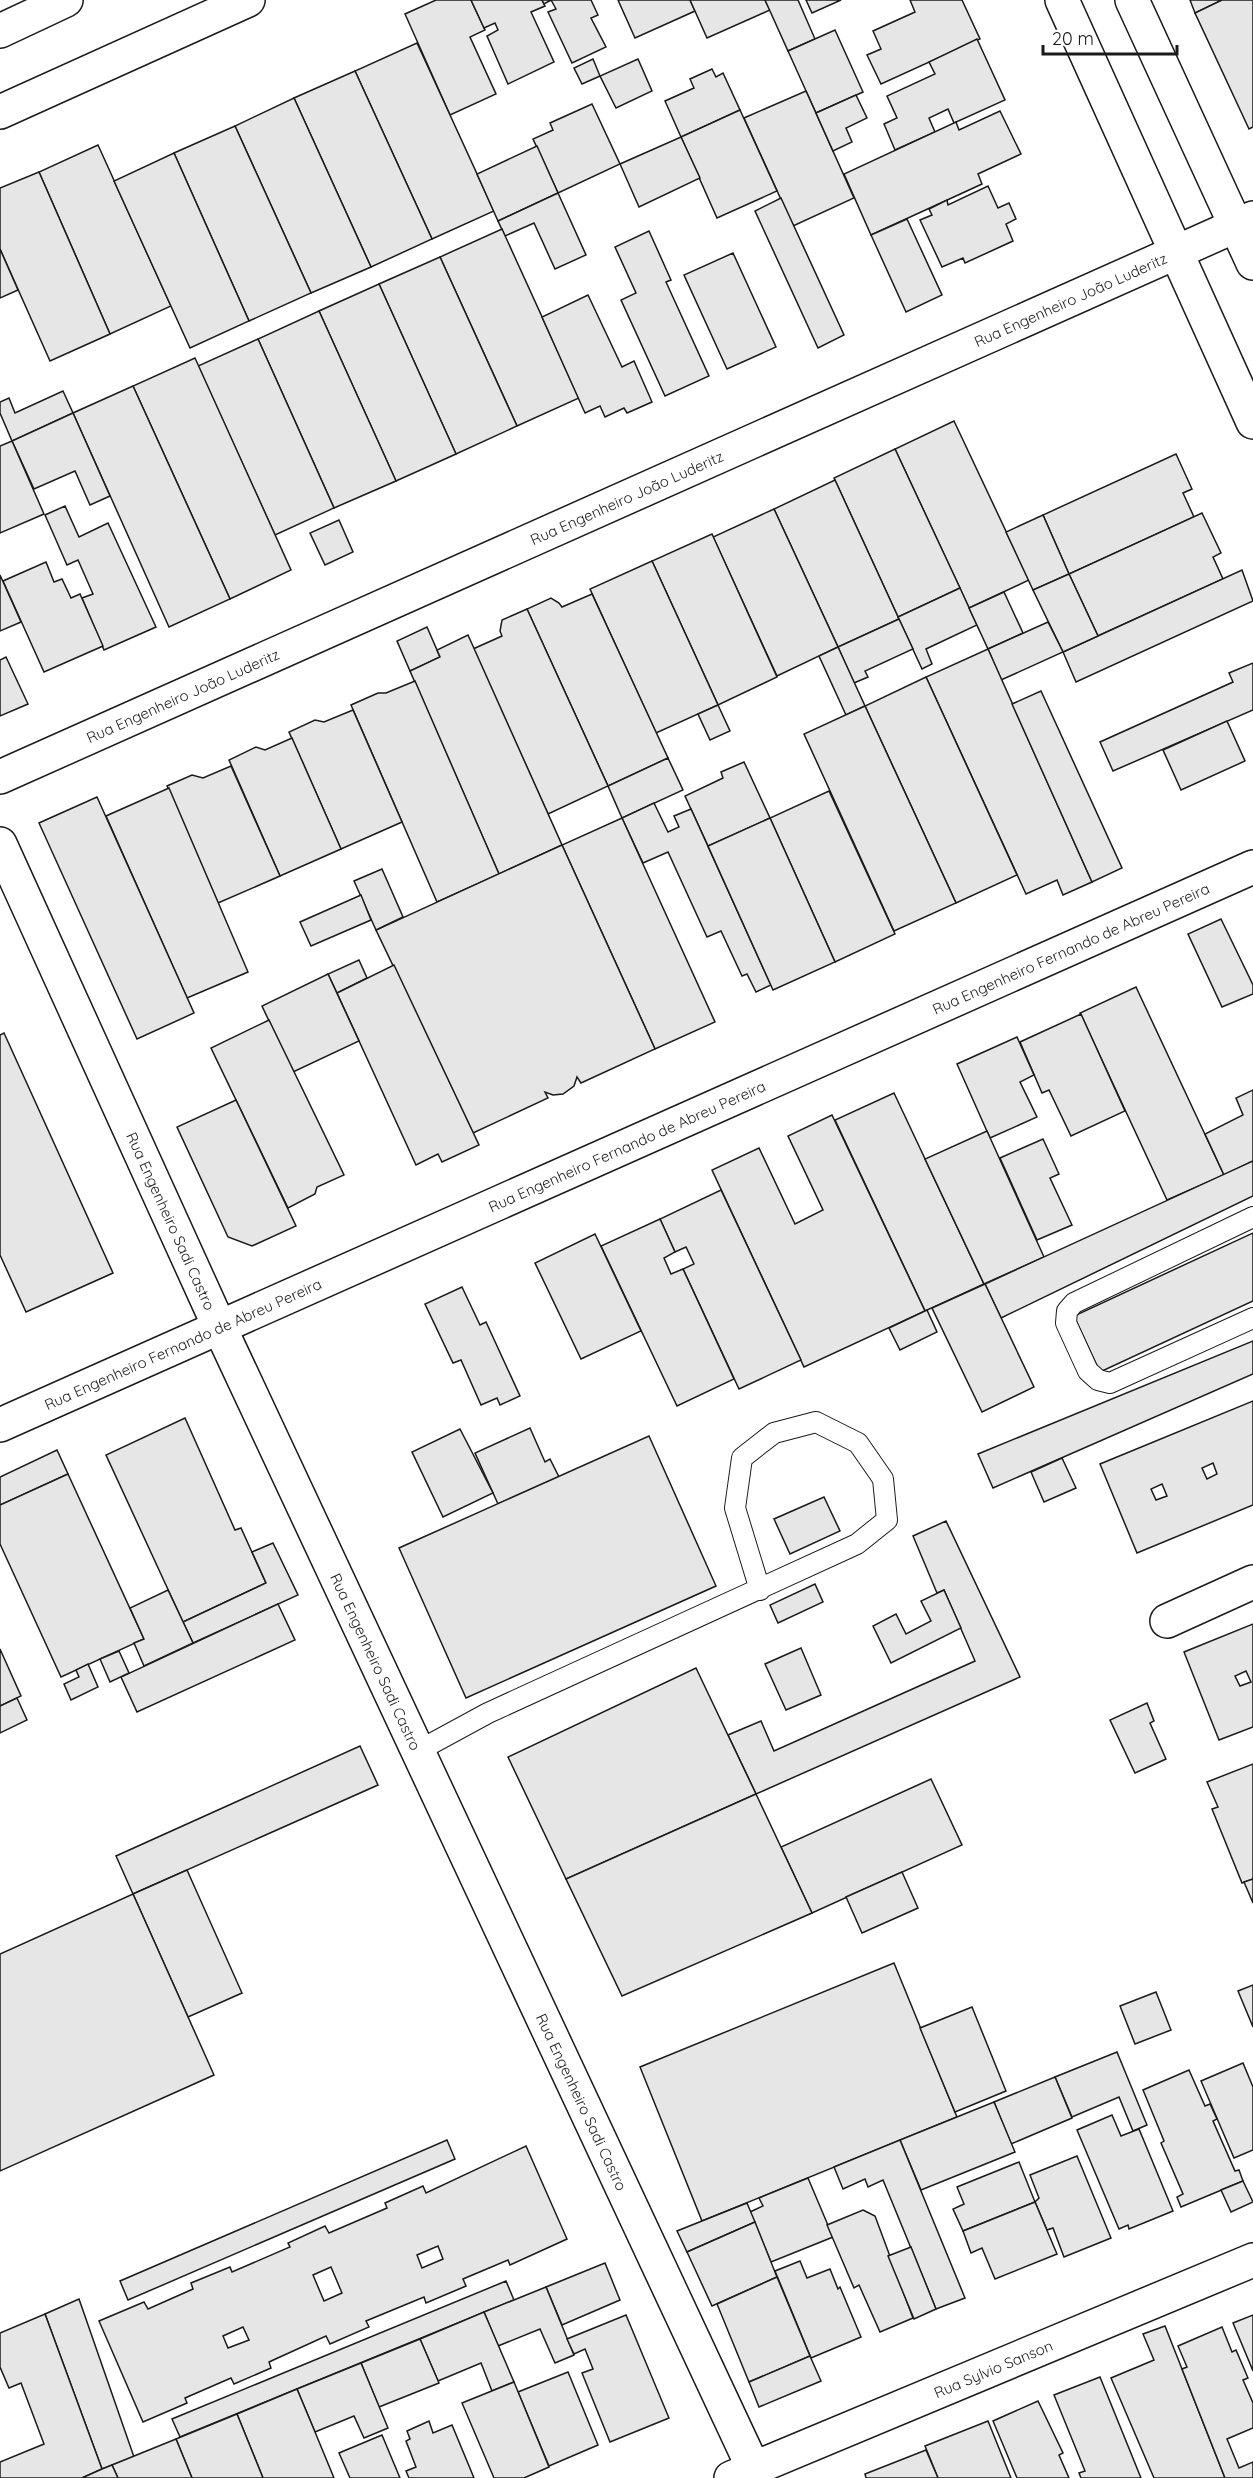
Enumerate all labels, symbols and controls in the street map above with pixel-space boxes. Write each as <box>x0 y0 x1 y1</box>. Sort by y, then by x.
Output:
scale bar <box>1043 18 1176 56</box>
text: 20 m <box>1052 27 1094 50</box>
street label: Rua Engenheiro João Luderitz <box>971 248 1170 351</box>
street label: Rua Engenheiro João Luderitz <box>527 446 726 549</box>
street label: Rua Engenheiro João Luderitz <box>83 644 282 747</box>
street label: Rua Engenheiro Fernando de Abreu Pereira <box>929 878 1212 1018</box>
street label: Rua Engenheiro Fernando de Abreu Pereira <box>485 1076 768 1216</box>
street label: Rua Engenheiro Sadi Castro <box>123 1129 220 1313</box>
street label: Rua Engenheiro Fernando de Abreu Pereira <box>41 1274 324 1414</box>
street label: Rua Engenheiro Sadi Castro <box>326 1570 426 1753</box>
street label: Rua Engenheiro Sadi Castro <box>532 2010 632 2193</box>
street label: Rua Sylvio Sanson <box>931 2335 1055 2402</box>

